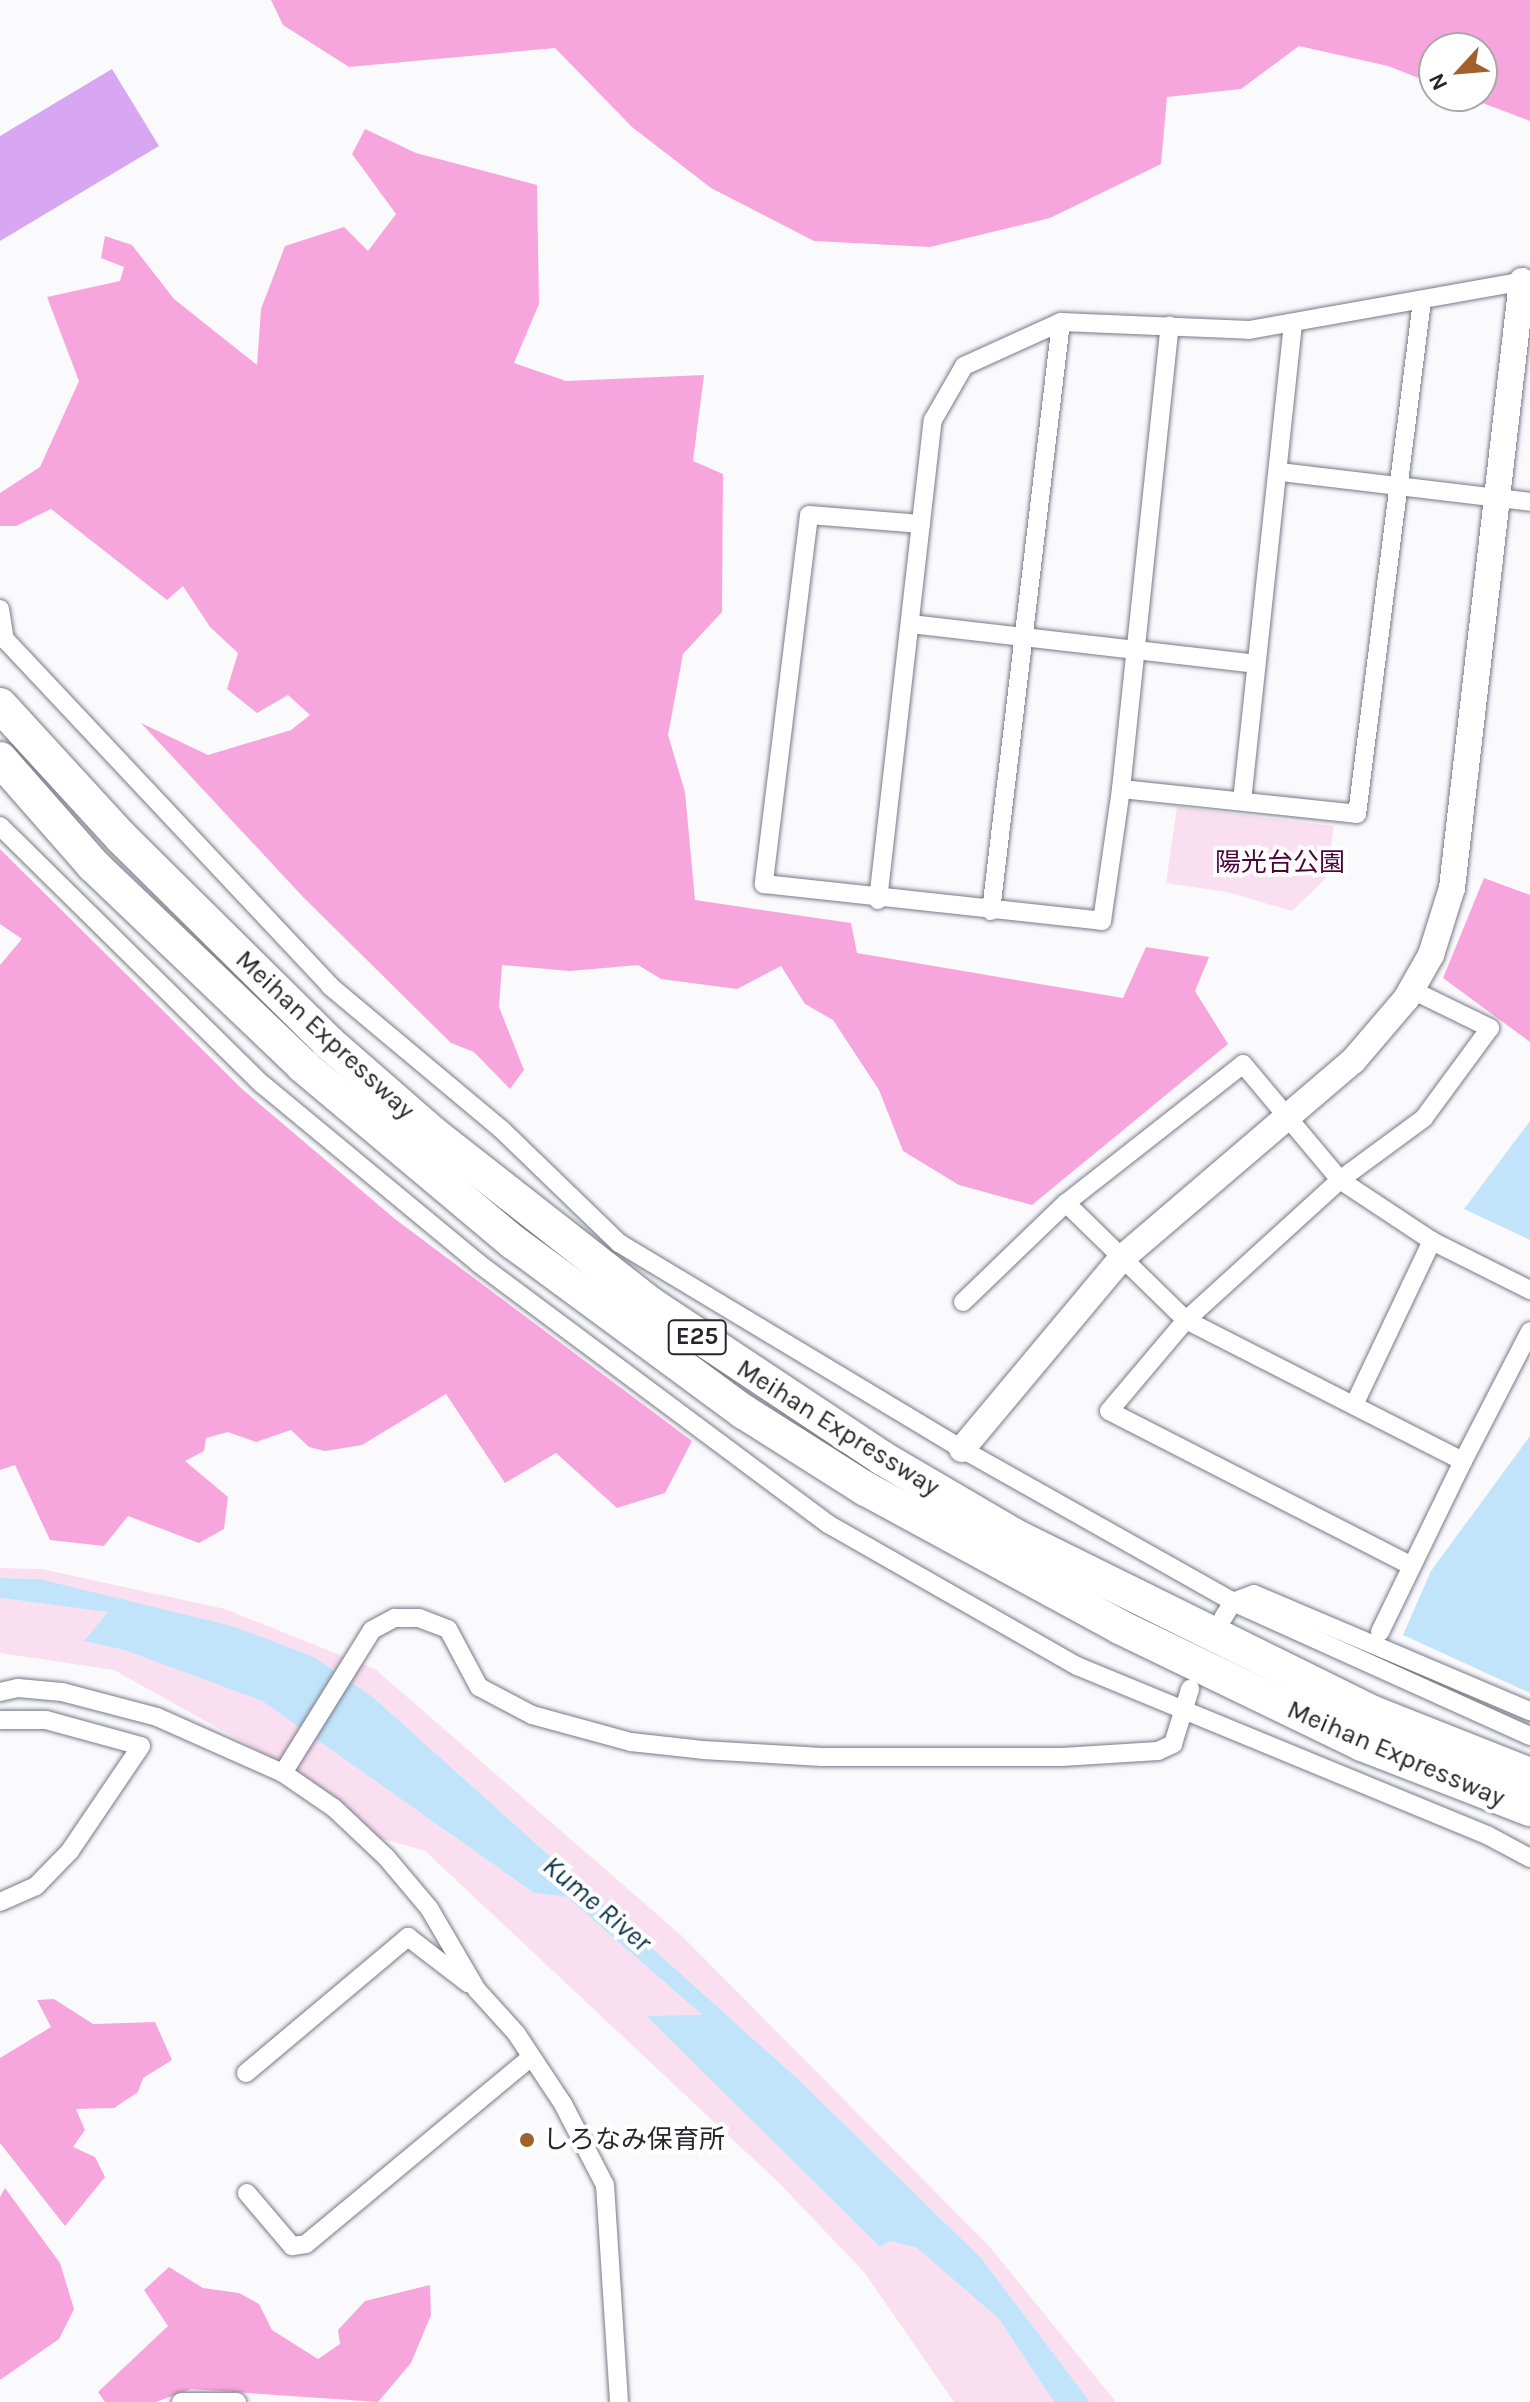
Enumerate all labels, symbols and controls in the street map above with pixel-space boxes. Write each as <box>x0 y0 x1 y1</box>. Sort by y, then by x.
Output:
north arrow <box>1418 32 1498 112</box>
text: N <box>1423 69 1453 94</box>
park label: 陽光台公園 <box>1215 847 1345 879</box>
street label: Meihan Expressway <box>229 944 421 1126</box>
road number: E25 <box>667 1317 727 1357</box>
street label: Meihan Expressway <box>731 1353 945 1503</box>
street label: Meihan Expressway <box>1282 1694 1510 1814</box>
water label: Kume River <box>536 1849 658 1959</box>
place label: しろなみ保育所 <box>543 2124 725 2156</box>
marker: しろなみ保育所 <box>518 2131 536 2149</box>

